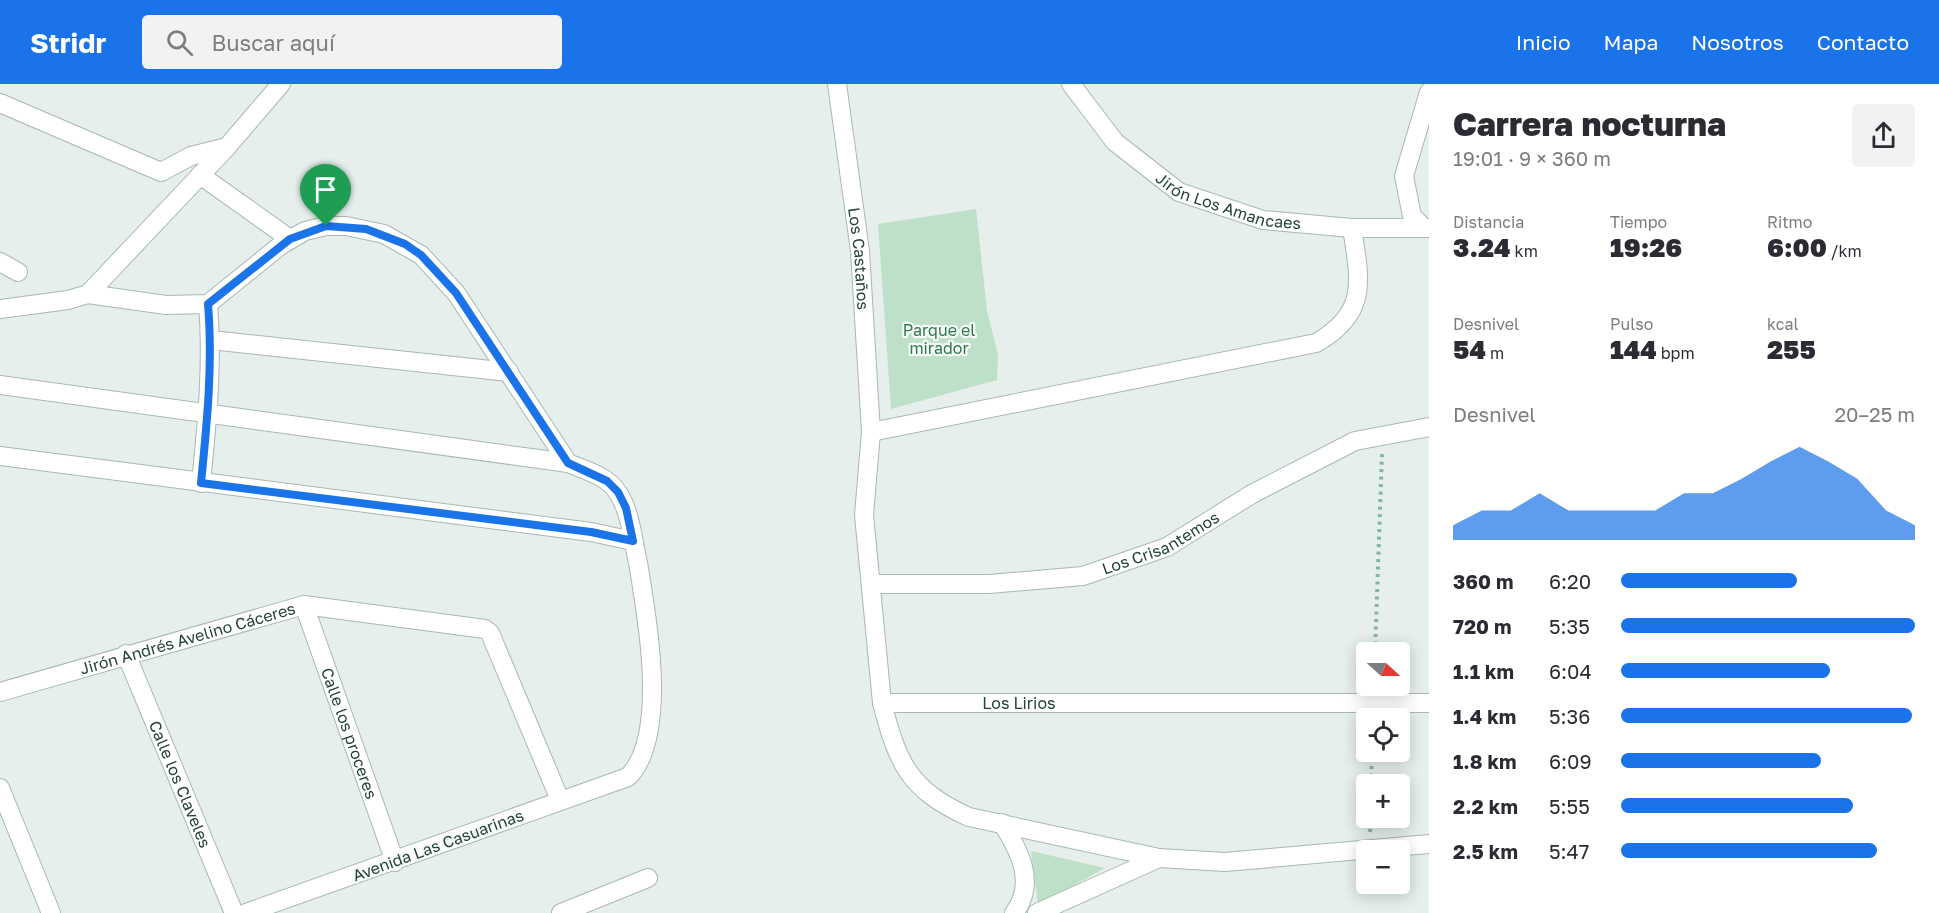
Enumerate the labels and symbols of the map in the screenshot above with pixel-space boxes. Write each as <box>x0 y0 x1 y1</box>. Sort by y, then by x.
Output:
pin <box>300 164 351 226</box>
street label: Jirón Los Amancaes <box>1152 168 1302 233</box>
street label: Los Castaños <box>844 206 874 310</box>
park label: Parque el mirador <box>903 320 975 358</box>
street label: Los Crisantemos <box>1099 507 1223 579</box>
street label: Jirón Andrés Avelino Cáceres <box>77 598 298 679</box>
north arrow <box>1356 642 1410 696</box>
street label: Calle los proceres <box>317 665 382 802</box>
street label: Los Lirios <box>982 693 1056 713</box>
street label: Calle los Claveles <box>145 718 216 851</box>
street label: Avenida Las Casuarinas <box>350 805 526 885</box>

